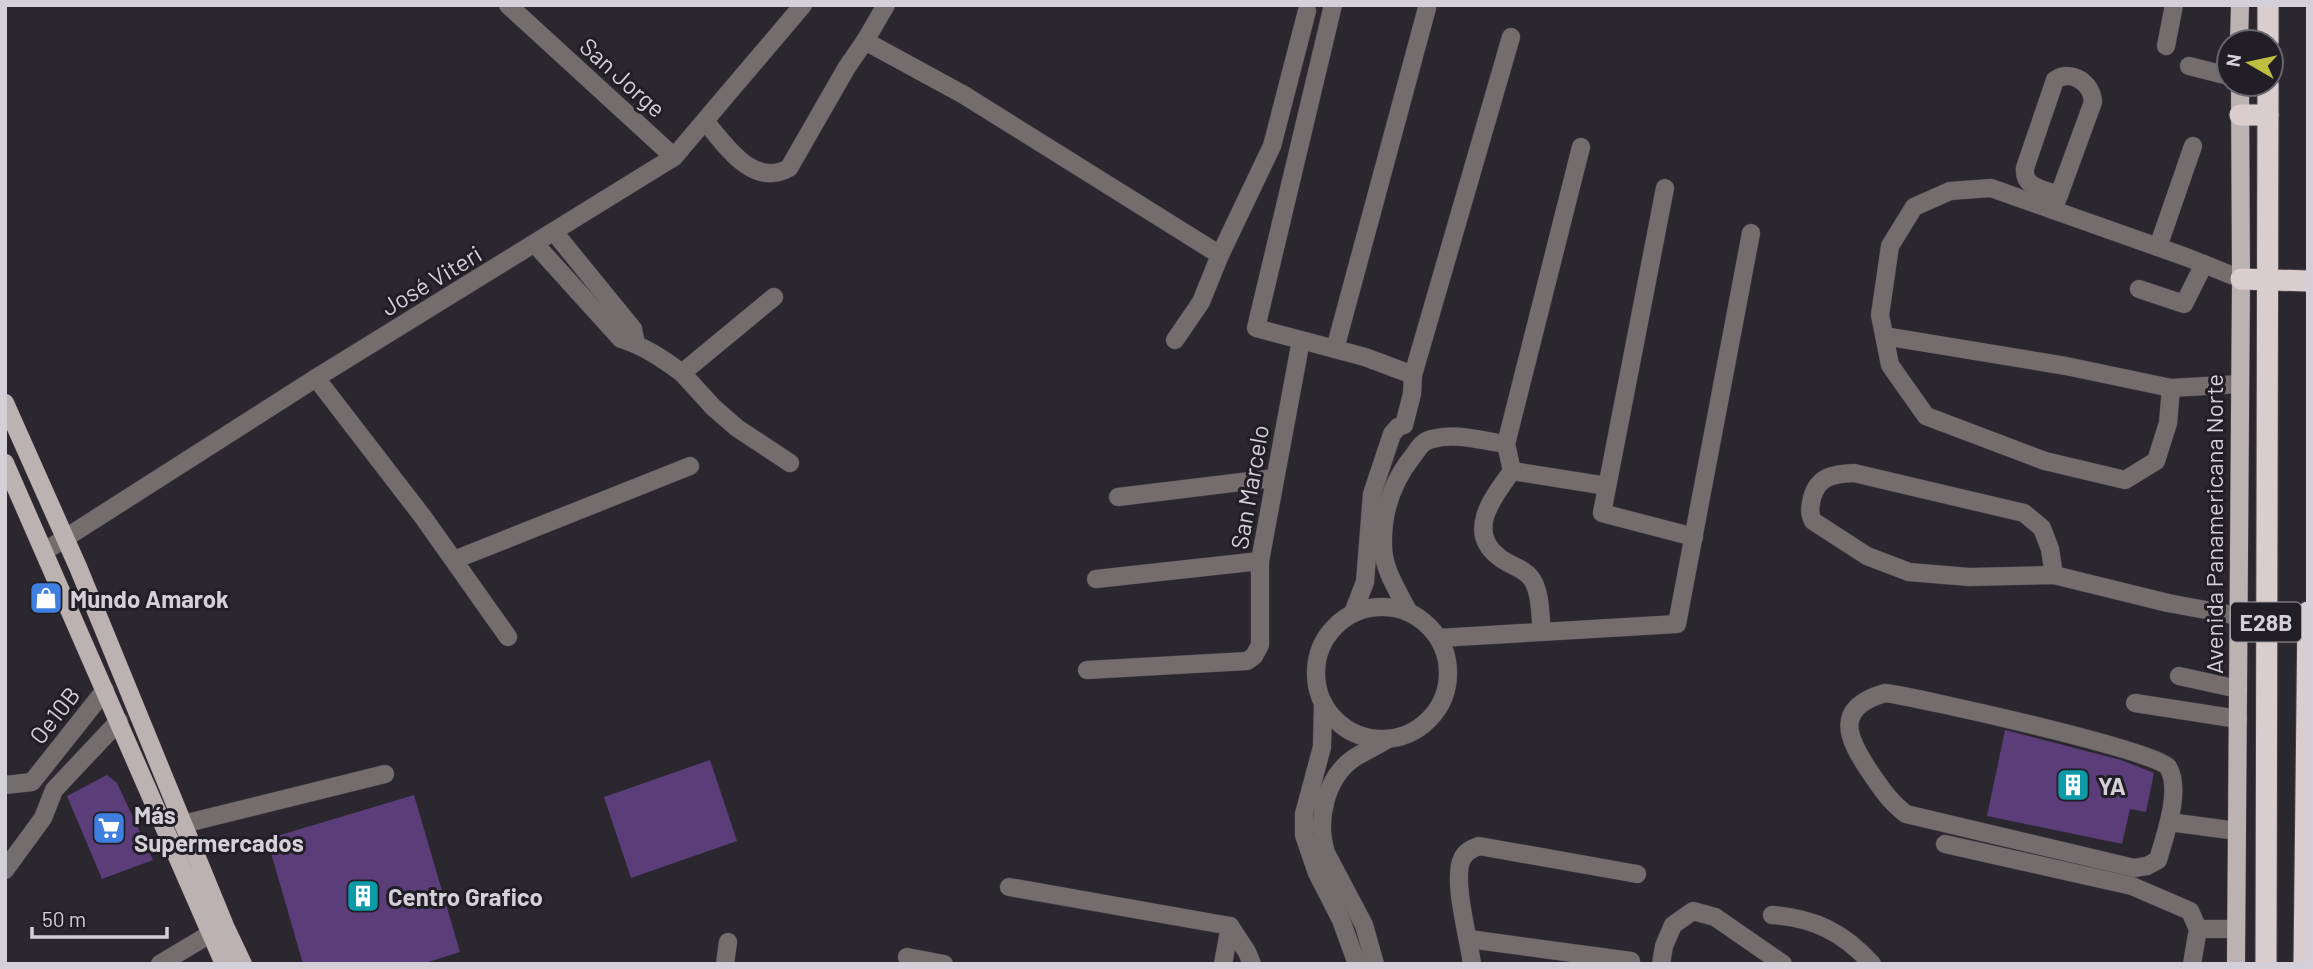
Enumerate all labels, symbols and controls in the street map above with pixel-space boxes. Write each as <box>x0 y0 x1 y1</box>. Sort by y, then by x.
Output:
north arrow <box>2215 28 2285 98</box>
street label: San Jorge <box>574 31 672 123</box>
text: N <box>2220 52 2245 68</box>
street label: José Viteri <box>375 239 487 321</box>
street label: Avenida Panamericana Norte <box>2199 374 2228 674</box>
street label: San Marcelo <box>1224 423 1274 551</box>
shop icon: Mundo Amarok <box>27 579 65 617</box>
place label: Mundo Amarok <box>70 584 229 613</box>
road number: E28B <box>2231 602 2301 642</box>
street label: Oe10B <box>23 681 85 749</box>
building icon: YA <box>2054 766 2092 804</box>
place label: YA <box>2098 771 2126 800</box>
place label: Más Supermercados <box>134 800 304 857</box>
supermarket icon: Más Supermercados <box>90 809 128 847</box>
building icon: Centro Grafico <box>344 877 382 915</box>
place label: Centro Grafico <box>388 882 543 911</box>
scale bar <box>32 895 166 939</box>
text: 50 m <box>42 906 86 931</box>

